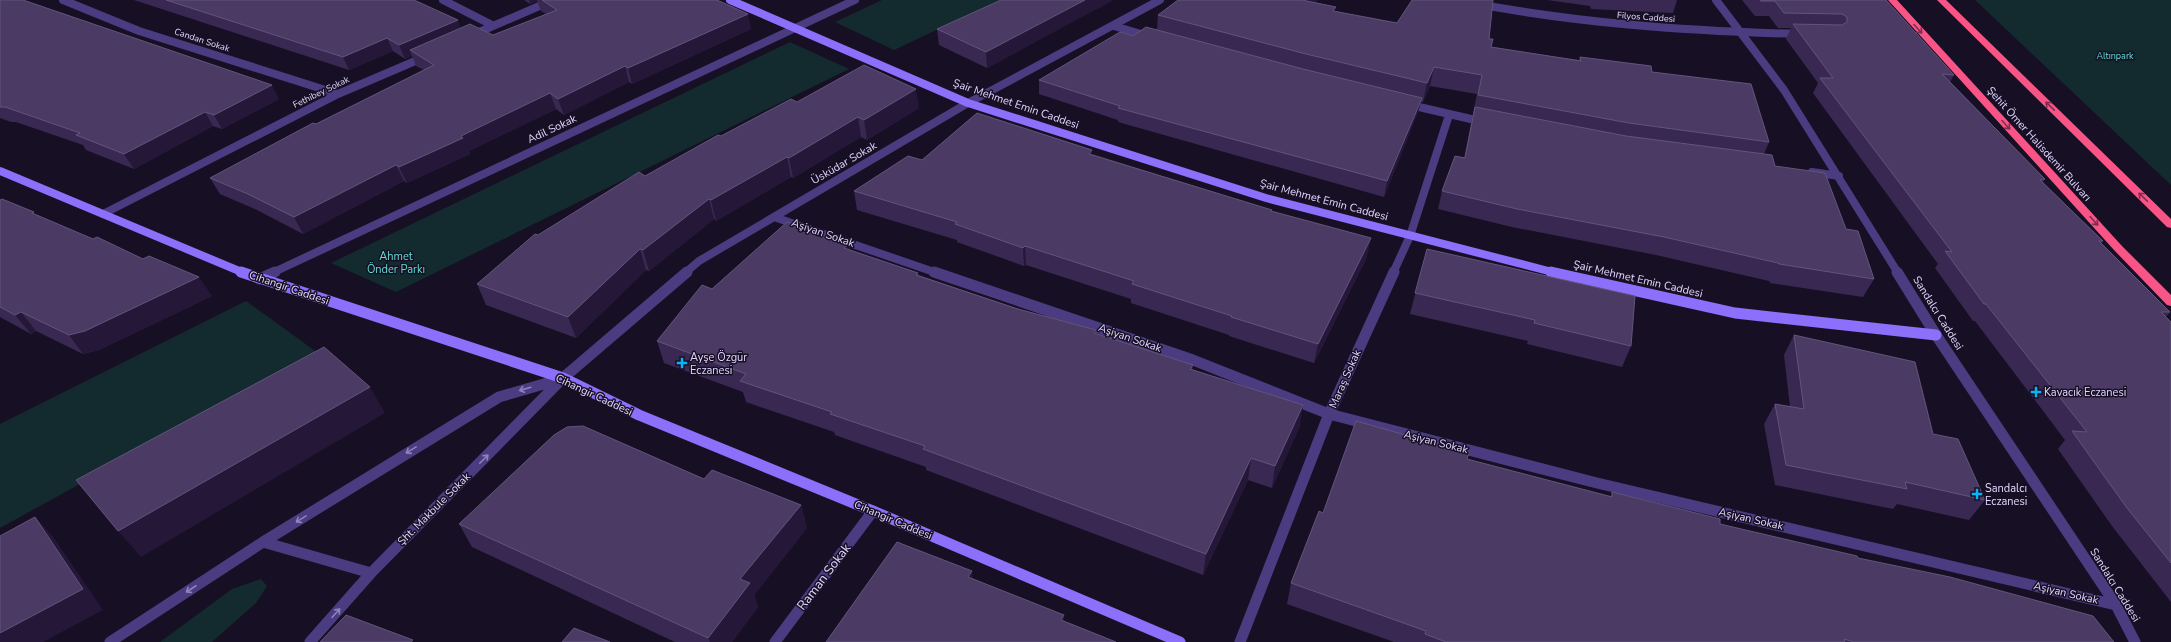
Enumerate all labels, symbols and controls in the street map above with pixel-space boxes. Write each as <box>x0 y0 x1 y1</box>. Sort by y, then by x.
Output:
street label: Filyos Caddesi <box>1617 9 1675 25</box>
one-way arrow <box>1914 24 1923 34</box>
street label: Candan Sokak <box>173 25 232 55</box>
park label: Altınpark <box>2096 50 2134 62</box>
street label: Fethibey Sokak <box>291 73 352 111</box>
street label: Şair Mehmet Emin Caddesi <box>951 75 1081 133</box>
street label: Şehit Ömer Halisdemir Bulvarı <box>1983 83 2095 205</box>
one-way arrow <box>2045 102 2055 111</box>
street label: Adil Sokak <box>525 111 579 147</box>
one-way arrow <box>2001 120 2011 130</box>
street label: Üsküdar Sokak <box>808 138 880 188</box>
street label: Şair Mehmet Emin Caddesi <box>1258 176 1390 224</box>
one-way arrow <box>2138 192 2148 202</box>
street label: Aşiyan Sokak <box>789 215 857 251</box>
one-way arrow <box>2089 216 2098 226</box>
park label: Ahmet Önder Parkı <box>367 249 425 277</box>
street label: Şair Mehmet Emin Caddesi <box>1572 257 1704 301</box>
street label: Cihangir Caddesi <box>247 267 331 309</box>
street label: Sandalcı Caddesi <box>1909 273 1967 353</box>
street label: Aşiyan Sokak <box>1096 320 1164 356</box>
street label: Maraş Sokak <box>1325 347 1365 411</box>
place label: Ayşe Özgür Eczanesi <box>690 350 747 378</box>
marker: Ayşe Özgür Eczanesi <box>677 358 687 368</box>
street label: Cihangir Caddesi <box>553 371 635 419</box>
place label: Kavacık Eczanesi <box>2044 385 2126 400</box>
one-way arrow <box>519 386 532 393</box>
marker: Kavacık Eczanesi <box>2031 387 2041 397</box>
street label: Aşiyan Sokak <box>1402 427 1470 457</box>
one-way arrow <box>406 446 417 454</box>
one-way arrow <box>479 454 489 464</box>
street label: Şht. Makbule Sokak <box>394 469 474 549</box>
place label: Sandalcı Eczanesi <box>1985 481 2027 509</box>
marker: Sandalcı Eczanesi <box>1972 489 1982 499</box>
street label: Cihangir Caddesi <box>852 497 934 543</box>
street label: Aşiyan Sokak <box>1717 504 1785 534</box>
one-way arrow <box>295 514 306 523</box>
street label: Raman Sokak <box>793 539 855 614</box>
street label: Sandalcı Caddesi <box>2086 545 2144 625</box>
street label: Aşiyan Sokak <box>2032 578 2100 608</box>
one-way arrow <box>186 585 197 593</box>
one-way arrow <box>331 608 340 618</box>

